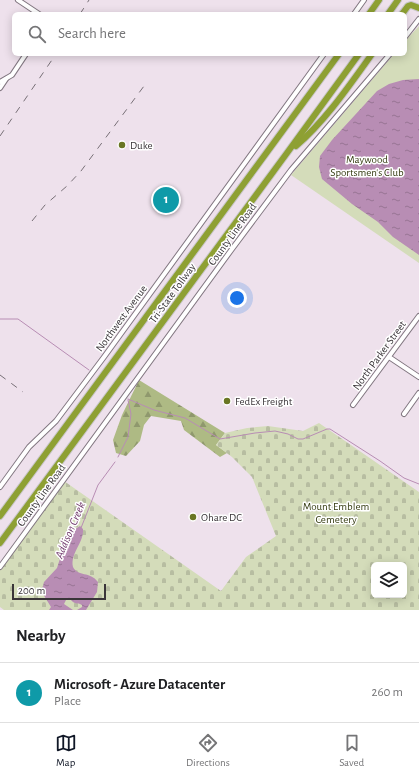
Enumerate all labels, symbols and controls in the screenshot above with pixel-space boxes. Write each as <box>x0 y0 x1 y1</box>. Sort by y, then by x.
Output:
search box <box>12 12 407 56</box>
icon: search <box>26 23 48 45</box>
text: Search here <box>58 26 126 41</box>
marker: Duke <box>117 140 127 150</box>
place label: Duke <box>130 140 153 151</box>
park label: Maywood Sportsmen's Club <box>330 154 404 178</box>
pin: 1 <box>153 185 179 215</box>
street label: County Line Road <box>206 201 259 267</box>
street label: Tri-State Tollway <box>147 261 198 325</box>
street label: Northwest Avenue <box>94 283 149 353</box>
your location <box>227 288 247 308</box>
street label: North Parker Street <box>351 318 408 392</box>
marker: FedEx Freight <box>222 396 232 406</box>
place label: FedEx Freight <box>235 396 293 407</box>
street label: County Line Road <box>15 462 68 528</box>
water label: Addison Creek <box>52 500 87 561</box>
park label: Mount Emblem Cemetery <box>303 501 369 525</box>
marker: Ohare DC <box>188 512 198 522</box>
place label: Ohare DC <box>201 512 242 523</box>
map controls <box>371 562 407 598</box>
button: layers <box>371 562 407 598</box>
scale bar <box>12 582 106 601</box>
text: 200 m <box>18 585 45 596</box>
text: Nearby <box>16 627 66 644</box>
text: Microsoft - Azure Datacenter <box>54 677 225 692</box>
text: 1 <box>27 686 31 699</box>
text: 260 m <box>372 686 403 699</box>
text: Place <box>54 695 81 708</box>
tab: Map <box>55 732 77 769</box>
tab: Directions <box>186 732 230 769</box>
tab: Saved <box>339 732 364 769</box>

